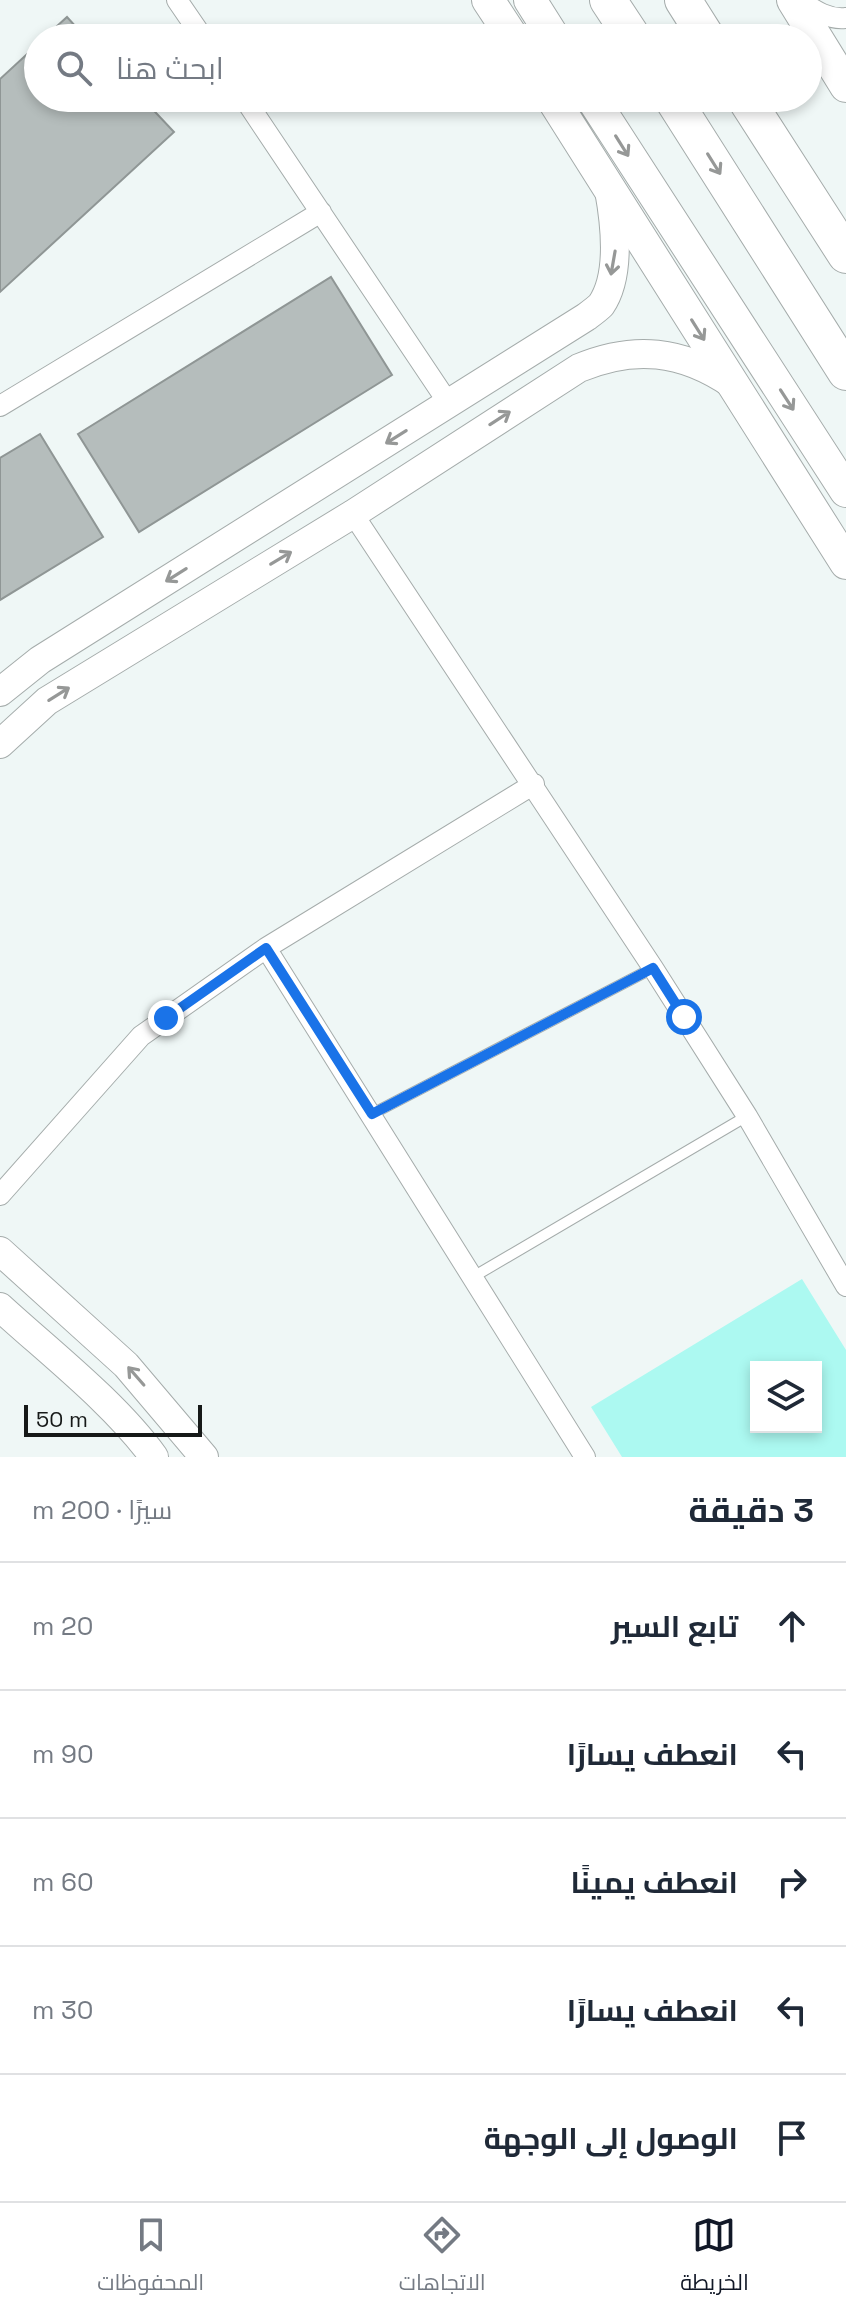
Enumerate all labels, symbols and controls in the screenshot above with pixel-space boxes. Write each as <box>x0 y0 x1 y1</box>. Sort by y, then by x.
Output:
search box <box>24 24 822 112</box>
icon: search <box>52 46 96 90</box>
text: ابحث هنا <box>116 49 224 88</box>
one-way arrow <box>614 134 630 157</box>
one-way arrow <box>706 152 723 174</box>
one-way arrow <box>604 249 619 275</box>
one-way arrow <box>690 318 706 341</box>
one-way arrow <box>779 388 795 411</box>
one-way arrow <box>488 410 511 426</box>
one-way arrow <box>385 430 408 446</box>
one-way arrow <box>269 550 292 566</box>
one-way arrow <box>165 567 187 583</box>
one-way arrow <box>47 685 70 701</box>
route start <box>666 999 702 1035</box>
route end <box>148 1000 184 1036</box>
map controls <box>750 1361 822 1433</box>
button: layers <box>750 1361 822 1433</box>
one-way arrow <box>127 1367 145 1387</box>
scale bar <box>24 1401 202 1437</box>
text: 50 m <box>36 1405 88 1433</box>
text: 3 دقيقة <box>689 1489 814 1532</box>
text: سيرًا · 200 m <box>32 1493 172 1527</box>
icon: ahead <box>770 1604 814 1648</box>
text: تابع السير <box>611 1607 738 1646</box>
text: 20 m <box>32 1609 93 1643</box>
icon: left <box>770 1732 814 1776</box>
text: انعطف يسارًا <box>567 1735 738 1774</box>
text: 90 m <box>32 1737 94 1771</box>
icon: right <box>770 1860 814 1904</box>
text: انعطف يمينًا <box>570 1863 738 1902</box>
text: 60 m <box>32 1865 94 1899</box>
icon: left <box>770 1988 814 2032</box>
text: انعطف يسارًا <box>567 1991 738 2030</box>
text: 30 m <box>32 1993 93 2027</box>
icon: arrive <box>770 2116 814 2160</box>
text: الوصول إلى الوجهة <box>484 2119 738 2158</box>
tab: المحفوظات <box>97 2213 204 2303</box>
tab: الاتجاهات <box>399 2213 486 2303</box>
tab: الخريطة <box>680 2213 749 2303</box>

